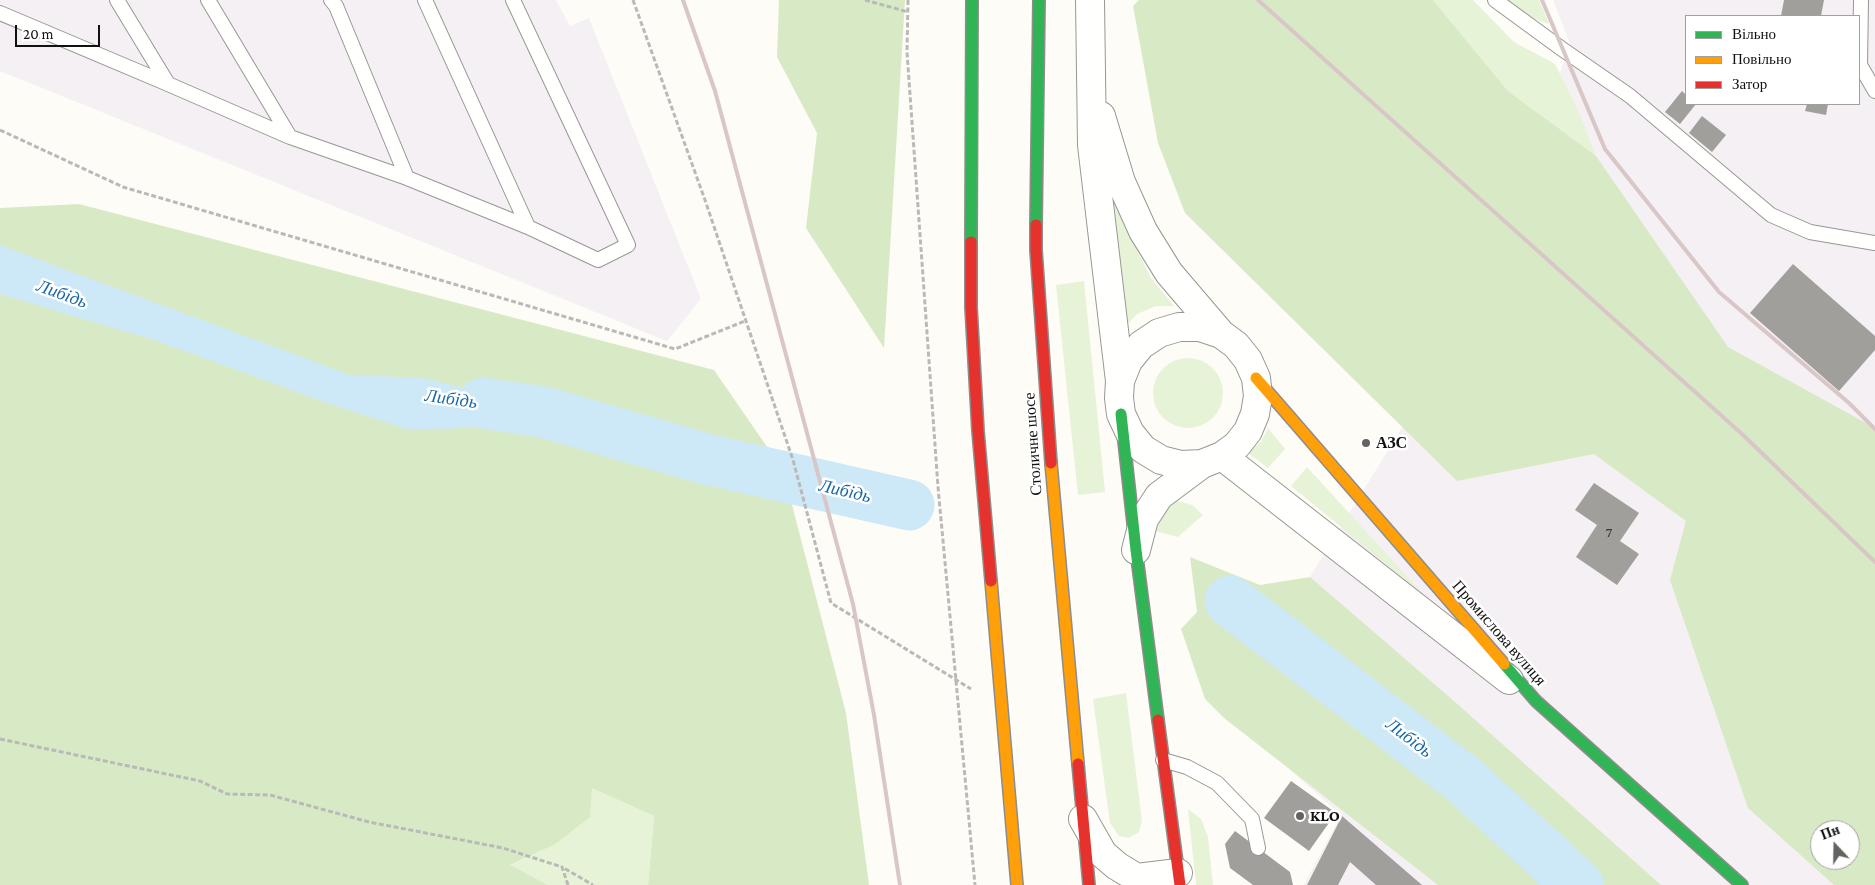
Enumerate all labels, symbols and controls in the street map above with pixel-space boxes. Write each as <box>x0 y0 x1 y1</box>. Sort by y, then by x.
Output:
scale bar <box>18 15 102 47</box>
legend <box>1685 15 1860 105</box>
text: 20 m <box>23 26 54 42</box>
text: Вільно <box>1732 26 1776 42</box>
text: Повільно <box>1732 51 1791 67</box>
text: Затор <box>1732 76 1767 92</box>
water label: Либідь <box>34 275 90 313</box>
water label: Либідь <box>423 385 479 413</box>
street label: Столичне шосе <box>1020 392 1046 496</box>
place label: АЗС <box>1376 433 1407 453</box>
marker: АЗС <box>1360 437 1372 449</box>
water label: Либідь <box>817 475 873 507</box>
house number: 7 <box>1606 525 1612 541</box>
street label: Промислова вулиця <box>1448 576 1550 690</box>
water label: Либідь <box>1382 714 1436 762</box>
place label: KLO <box>1310 806 1340 826</box>
marker: KLO <box>1294 810 1306 822</box>
north arrow <box>1810 820 1860 870</box>
text: Пн <box>1818 821 1842 843</box>

